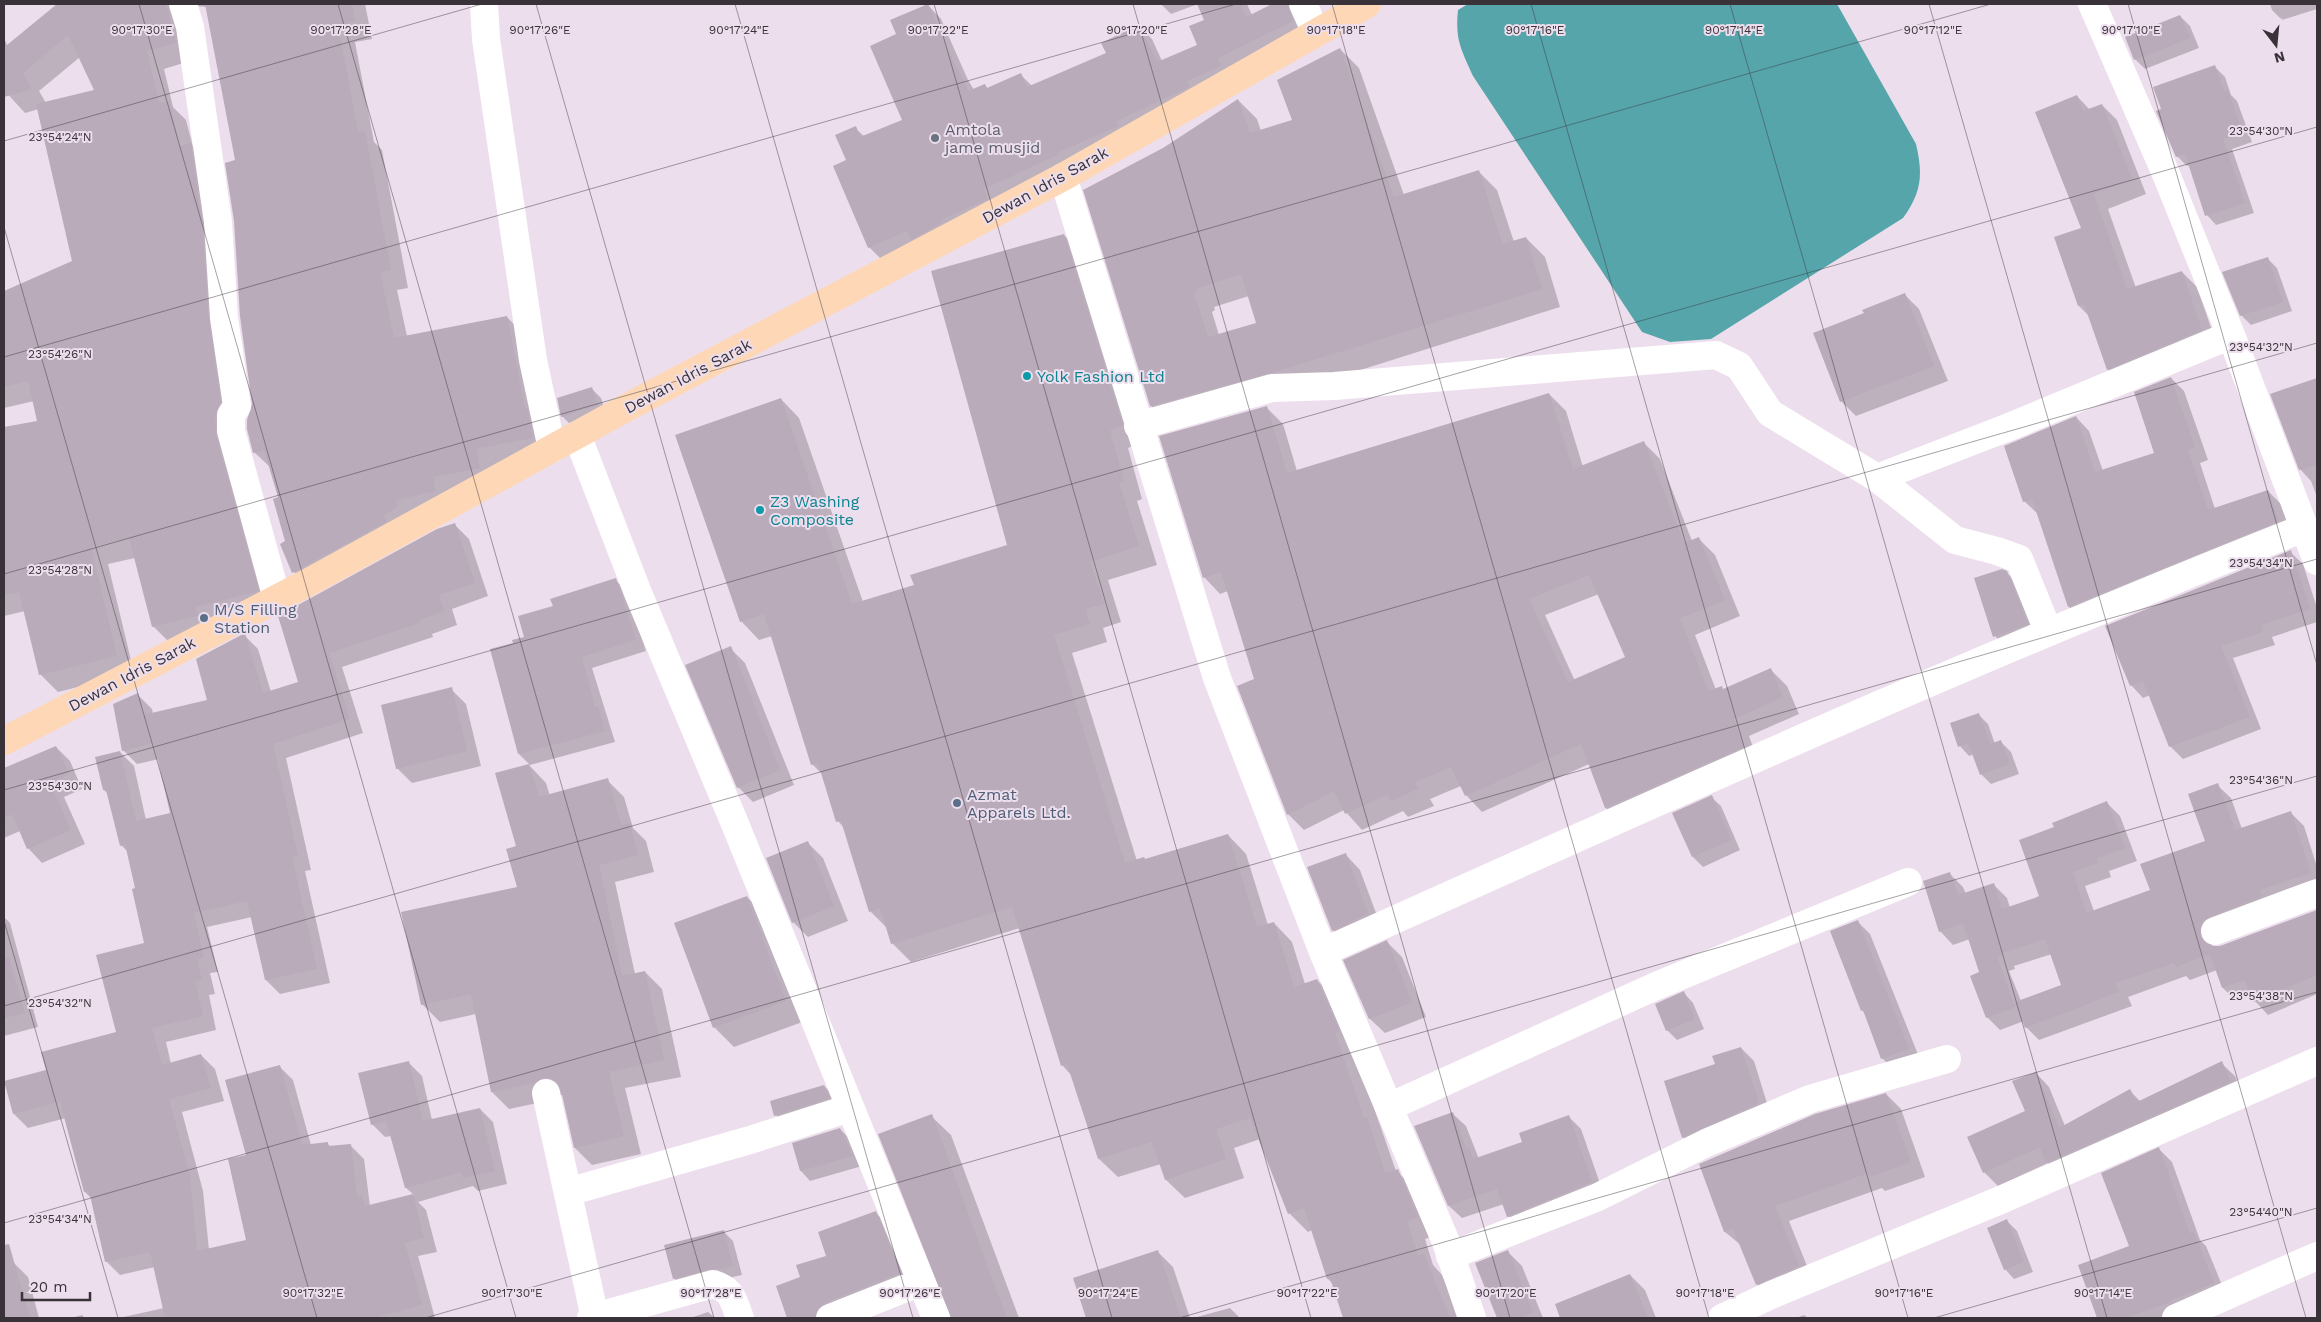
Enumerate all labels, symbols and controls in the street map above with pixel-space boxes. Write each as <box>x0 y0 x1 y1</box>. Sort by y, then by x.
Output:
north arrow <box>2251 20 2301 70</box>
text: 90°17'30"E <box>111 23 173 37</box>
text: 90°17'28"E <box>310 23 372 37</box>
text: 90°17'26"E <box>509 23 571 37</box>
text: 90°17'24"E <box>709 23 770 37</box>
text: 90°17'22"E <box>907 23 969 37</box>
text: 90°17'20"E <box>1106 23 1168 37</box>
text: 90°17'18"E <box>1306 23 1366 37</box>
text: 90°17'16"E <box>1505 23 1565 37</box>
text: 90°17'14"E <box>1705 23 1764 37</box>
text: 90°17'12"E <box>1904 23 1963 37</box>
text: 90°17'10"E <box>2101 23 2161 37</box>
text: N <box>2272 48 2287 67</box>
place label: Amtola jame musjid <box>943 120 1040 157</box>
text: 23°54'30"N <box>2229 124 2293 138</box>
text: 23°54'24"N <box>28 130 92 144</box>
marker: Amtola jame musjid <box>929 132 941 144</box>
street label: Dewan Idris Sarak <box>979 142 1111 228</box>
street label: Dewan Idris Sarak <box>621 334 755 418</box>
text: 23°54'32"N <box>2229 340 2293 354</box>
text: 23°54'26"N <box>28 347 92 361</box>
place label: Yolk Fashion Ltd <box>1037 367 1165 386</box>
marker: Yolk Fashion Ltd <box>1021 370 1033 382</box>
place label: Z3 Washing Composite <box>770 492 860 529</box>
marker: Z3 Washing Composite <box>754 504 766 516</box>
text: 23°54'34"N <box>2229 556 2293 570</box>
text: 23°54'28"N <box>28 563 92 577</box>
place label: M/S Filling Station <box>214 600 297 637</box>
marker: M/S Filling Station <box>198 612 210 624</box>
street label: Dewan Idris Sarak <box>65 632 199 716</box>
text: 23°54'36"N <box>2229 773 2293 787</box>
text: 23°54'30"N <box>28 779 92 793</box>
place label: Azmat Apparels Ltd. <box>967 785 1071 822</box>
marker: Azmat Apparels Ltd. <box>951 797 963 809</box>
text: 23°54'38"N <box>2229 989 2293 1003</box>
text: 23°54'32"N <box>28 996 92 1010</box>
text: 23°54'40"N <box>2229 1205 2293 1219</box>
text: 23°54'34"N <box>28 1212 92 1226</box>
scale bar <box>22 1270 90 1302</box>
text: 20 m <box>30 1278 68 1296</box>
text: 90°17'32"E <box>282 1286 344 1300</box>
text: 90°17'30"E <box>481 1286 543 1300</box>
text: 90°17'28"E <box>680 1286 742 1300</box>
text: 90°17'26"E <box>879 1286 941 1300</box>
text: 90°17'24"E <box>1078 1286 1139 1300</box>
text: 90°17'22"E <box>1276 1286 1338 1300</box>
text: 90°17'20"E <box>1475 1286 1537 1300</box>
text: 90°17'18"E <box>1675 1286 1735 1300</box>
text: 90°17'16"E <box>1874 1286 1934 1300</box>
text: 90°17'14"E <box>2074 1286 2133 1300</box>

